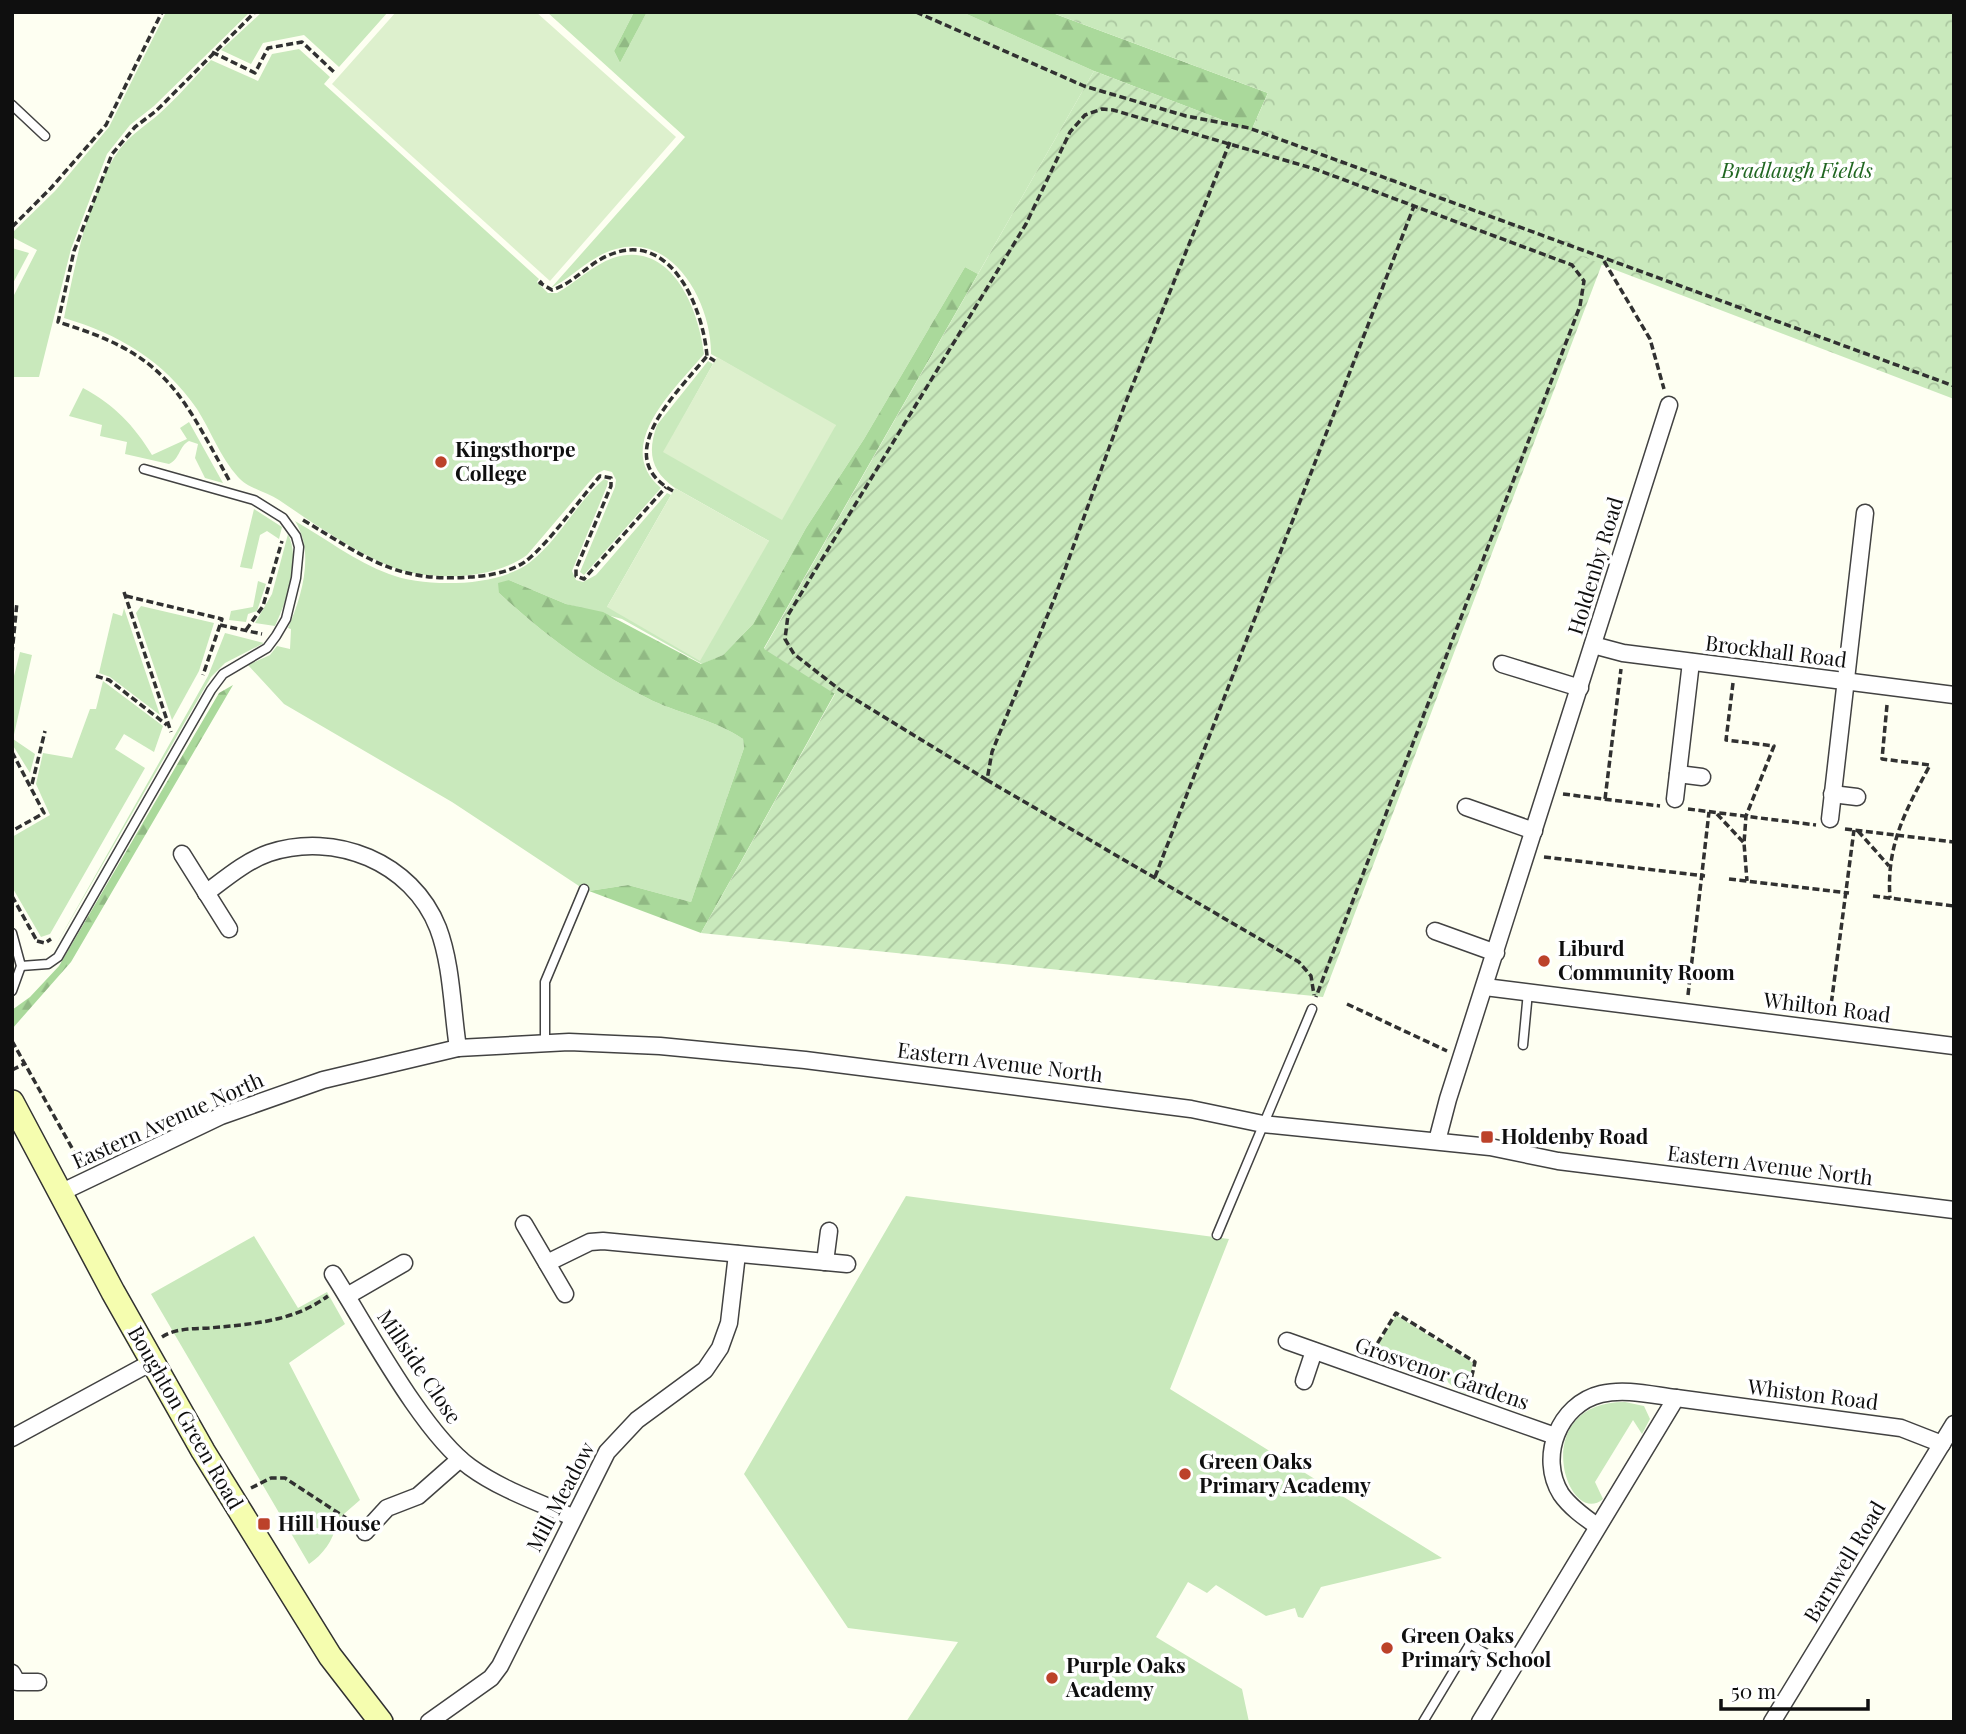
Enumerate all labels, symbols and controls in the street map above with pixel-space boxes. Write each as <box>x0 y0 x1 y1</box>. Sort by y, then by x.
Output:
park label: Bradlaugh Fields <box>1720 155 1873 183</box>
place label: Kingsthorpe College <box>455 434 576 486</box>
marker: Kingsthorpe College <box>433 454 449 470</box>
street label: Holdenby Road <box>1560 493 1628 638</box>
street label: Brockhall Road <box>1704 627 1849 673</box>
place label: Liburd Community Room <box>1558 933 1735 985</box>
marker: Liburd Community Room <box>1536 953 1552 969</box>
street label: Whilton Road <box>1761 984 1892 1028</box>
street label: Eastern Avenue North <box>896 1035 1105 1088</box>
street label: Eastern Avenue North <box>67 1064 268 1174</box>
place label: Holdenby Road <box>1501 1121 1649 1149</box>
marker: Holdenby Road <box>1479 1129 1495 1145</box>
street label: Eastern Avenue North <box>1666 1138 1875 1191</box>
street label: Millside Close <box>372 1303 469 1428</box>
street label: Boughton Green Road <box>123 1320 251 1514</box>
street label: Grosvenor Gardens <box>1352 1329 1533 1415</box>
street label: Whiston Road <box>1745 1371 1880 1415</box>
street label: Mill Meadow <box>519 1436 600 1556</box>
place label: Green Oaks Primary Academy <box>1199 1446 1371 1498</box>
marker: Green Oaks Primary Academy <box>1177 1466 1193 1482</box>
street label: Barnwell Road <box>1796 1495 1891 1627</box>
place label: Hill House <box>278 1508 381 1536</box>
marker: Hill House <box>256 1516 272 1532</box>
place label: Green Oaks Primary School <box>1401 1620 1552 1672</box>
marker: Green Oaks Primary School <box>1379 1640 1395 1656</box>
place label: Purple Oaks Academy <box>1065 1650 1186 1702</box>
scale bar <box>1721 1668 1868 1712</box>
marker: Purple Oaks Academy <box>1044 1670 1060 1686</box>
text: 50 m <box>1731 1676 1777 1704</box>

